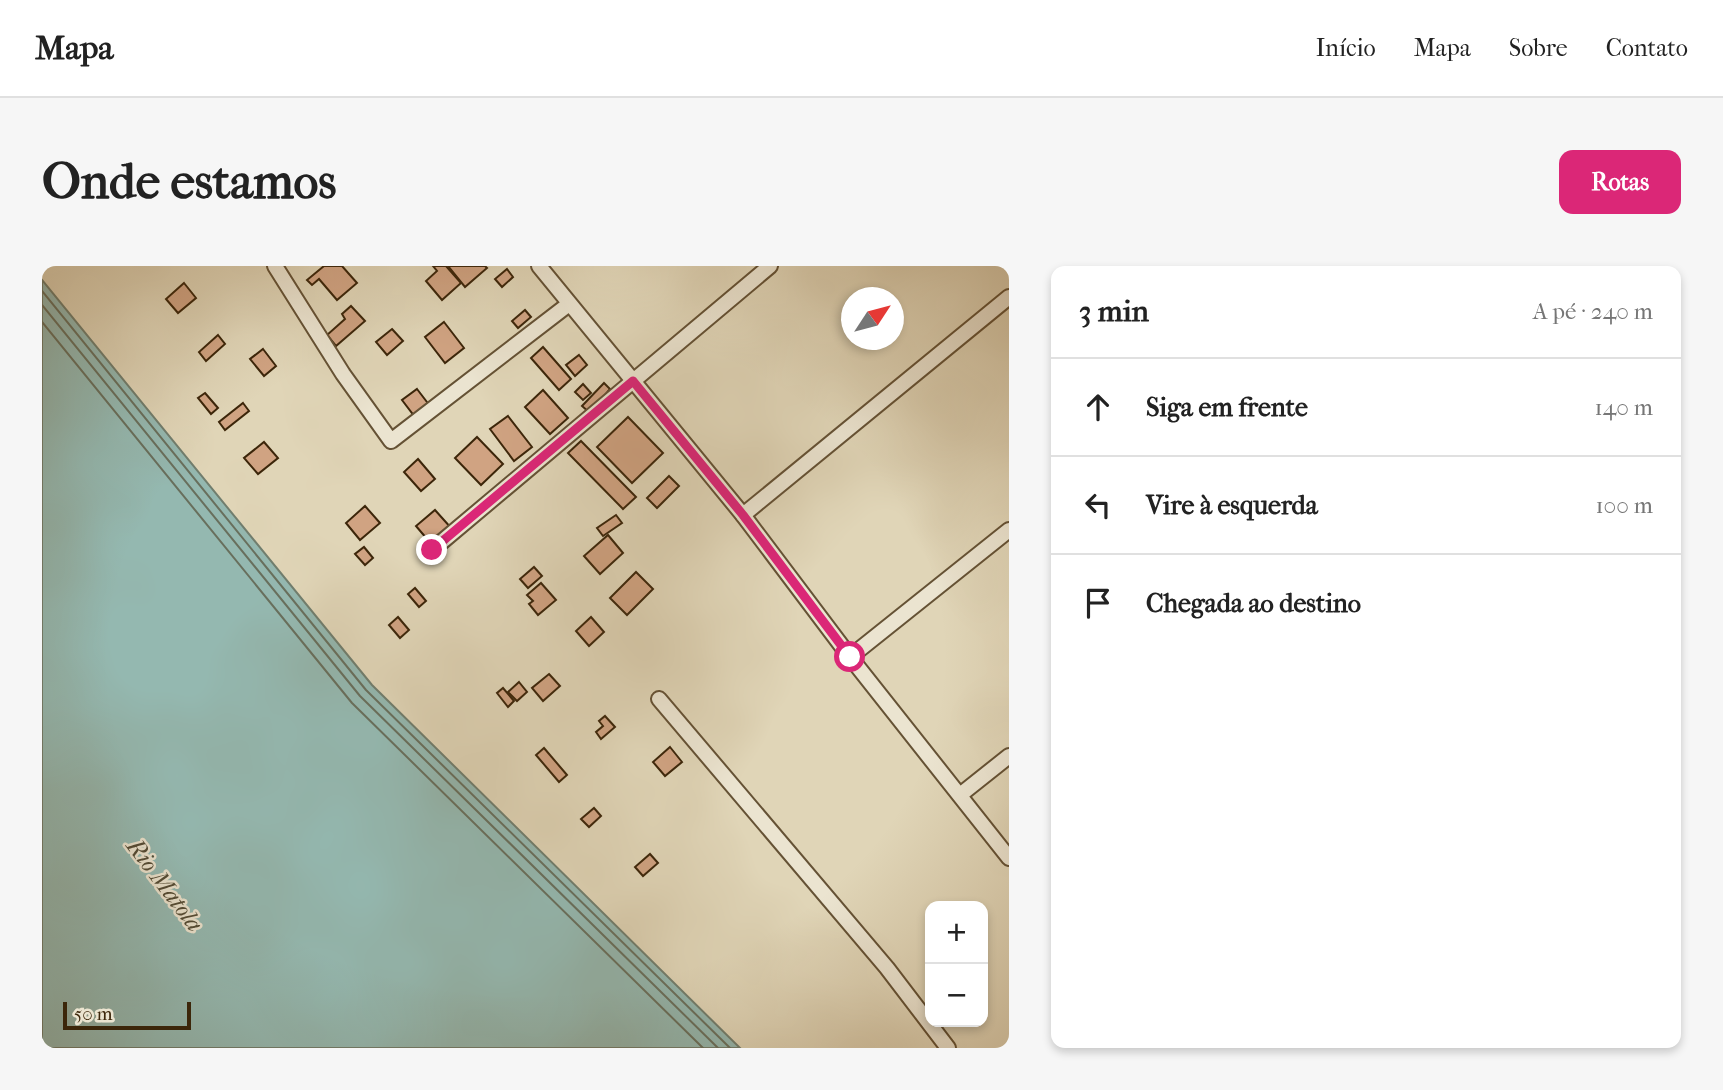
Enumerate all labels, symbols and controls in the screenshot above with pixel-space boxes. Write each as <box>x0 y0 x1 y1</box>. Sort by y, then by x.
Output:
text: Mapa <box>35 29 114 68</box>
text: Início <box>1316 34 1376 62</box>
text: Mapa <box>1414 34 1471 62</box>
text: Sobre <box>1509 34 1568 62</box>
text: Contato <box>1606 34 1688 62</box>
button: Rotas <box>1559 150 1681 214</box>
text: Onde estamos <box>42 153 336 211</box>
north arrow <box>841 287 904 350</box>
text: 3 min <box>1079 294 1149 329</box>
text: A pé · 240 m <box>1533 298 1653 325</box>
icon: ahead <box>1079 388 1117 426</box>
text: Siga em frente <box>1146 392 1308 423</box>
text: 140 m <box>1594 394 1653 421</box>
icon: left <box>1079 486 1117 524</box>
text: Vire à esquerda <box>1146 490 1318 521</box>
text: 100 m <box>1595 492 1653 519</box>
route end <box>416 534 447 565</box>
icon: arrive <box>1079 584 1117 622</box>
text: Chegada ao destino <box>1146 588 1361 619</box>
route start <box>834 641 865 672</box>
water label: Rio Matola <box>120 831 209 937</box>
map controls <box>925 901 988 1027</box>
button: + <box>925 901 988 964</box>
button: − <box>925 964 988 1027</box>
scale bar <box>63 999 191 1031</box>
text: 50 m <box>74 1003 113 1025</box>

